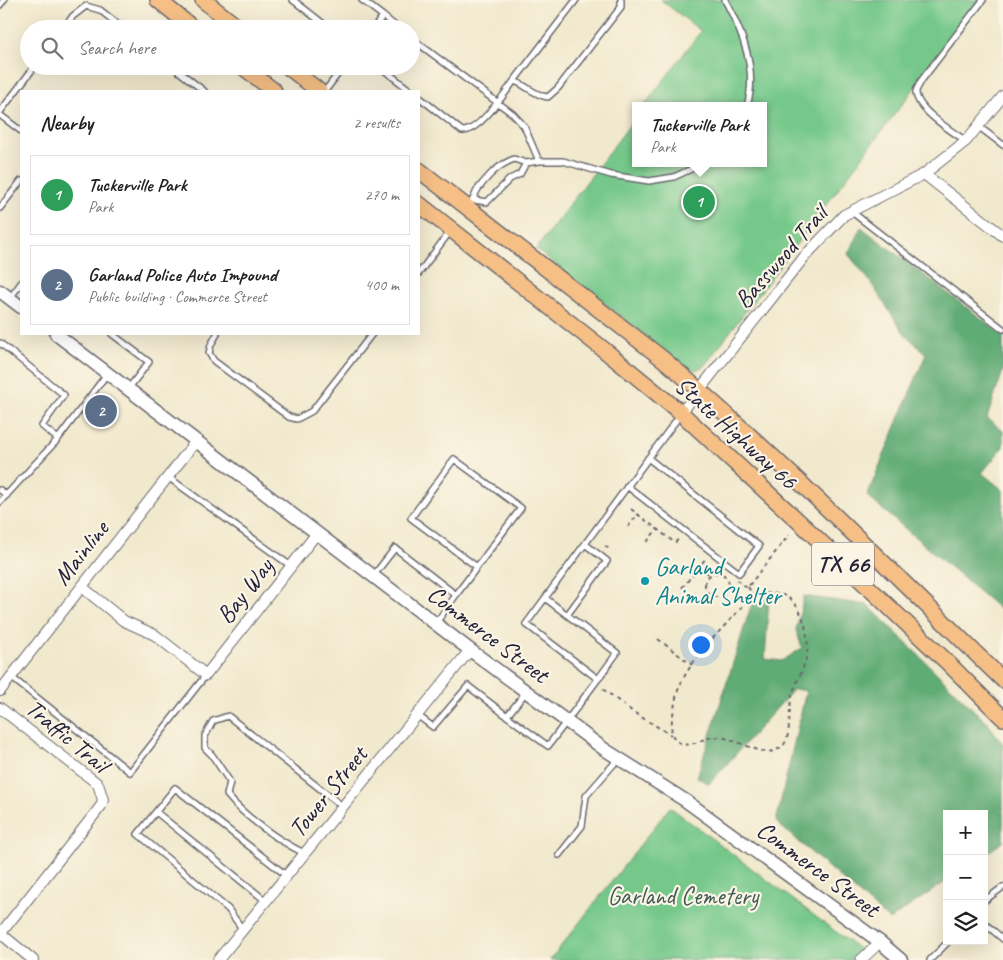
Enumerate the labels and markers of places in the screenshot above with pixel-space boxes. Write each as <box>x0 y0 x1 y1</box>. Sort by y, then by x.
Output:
pin: 1 <box>683 183 715 221</box>
pin: 2 <box>85 392 117 430</box>
place label: Garland Animal Shelter <box>655 551 784 612</box>
marker: Garland Animal Shelter <box>639 575 651 587</box>

